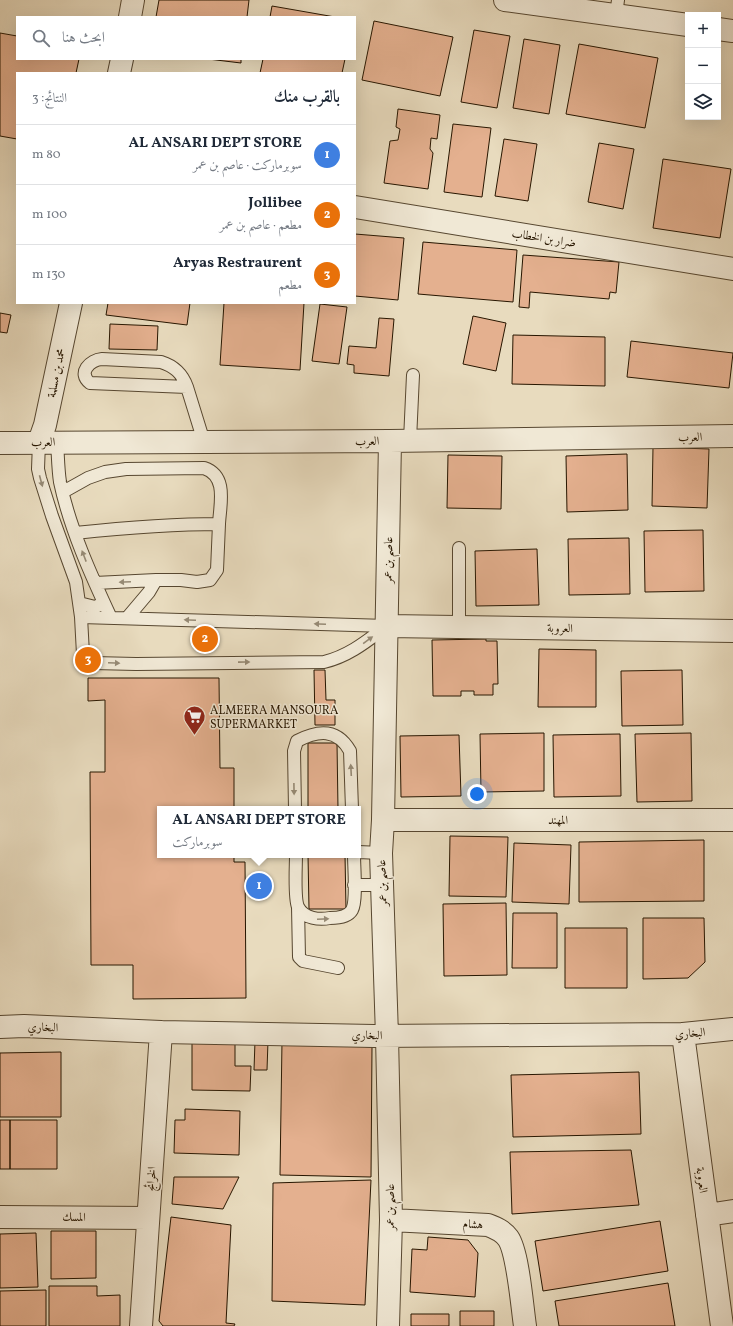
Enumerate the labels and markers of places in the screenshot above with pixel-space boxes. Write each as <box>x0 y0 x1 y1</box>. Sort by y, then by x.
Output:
pin: 2 <box>192 624 218 654</box>
pin: 3 <box>75 645 101 675</box>
place label: ALMEERA MANSOURA SUPERMARKET <box>210 703 339 733</box>
supermarket icon: ALMEERA MANSOURA SUPERMARKET <box>181 704 207 737</box>
pin: 1 <box>246 871 272 901</box>

